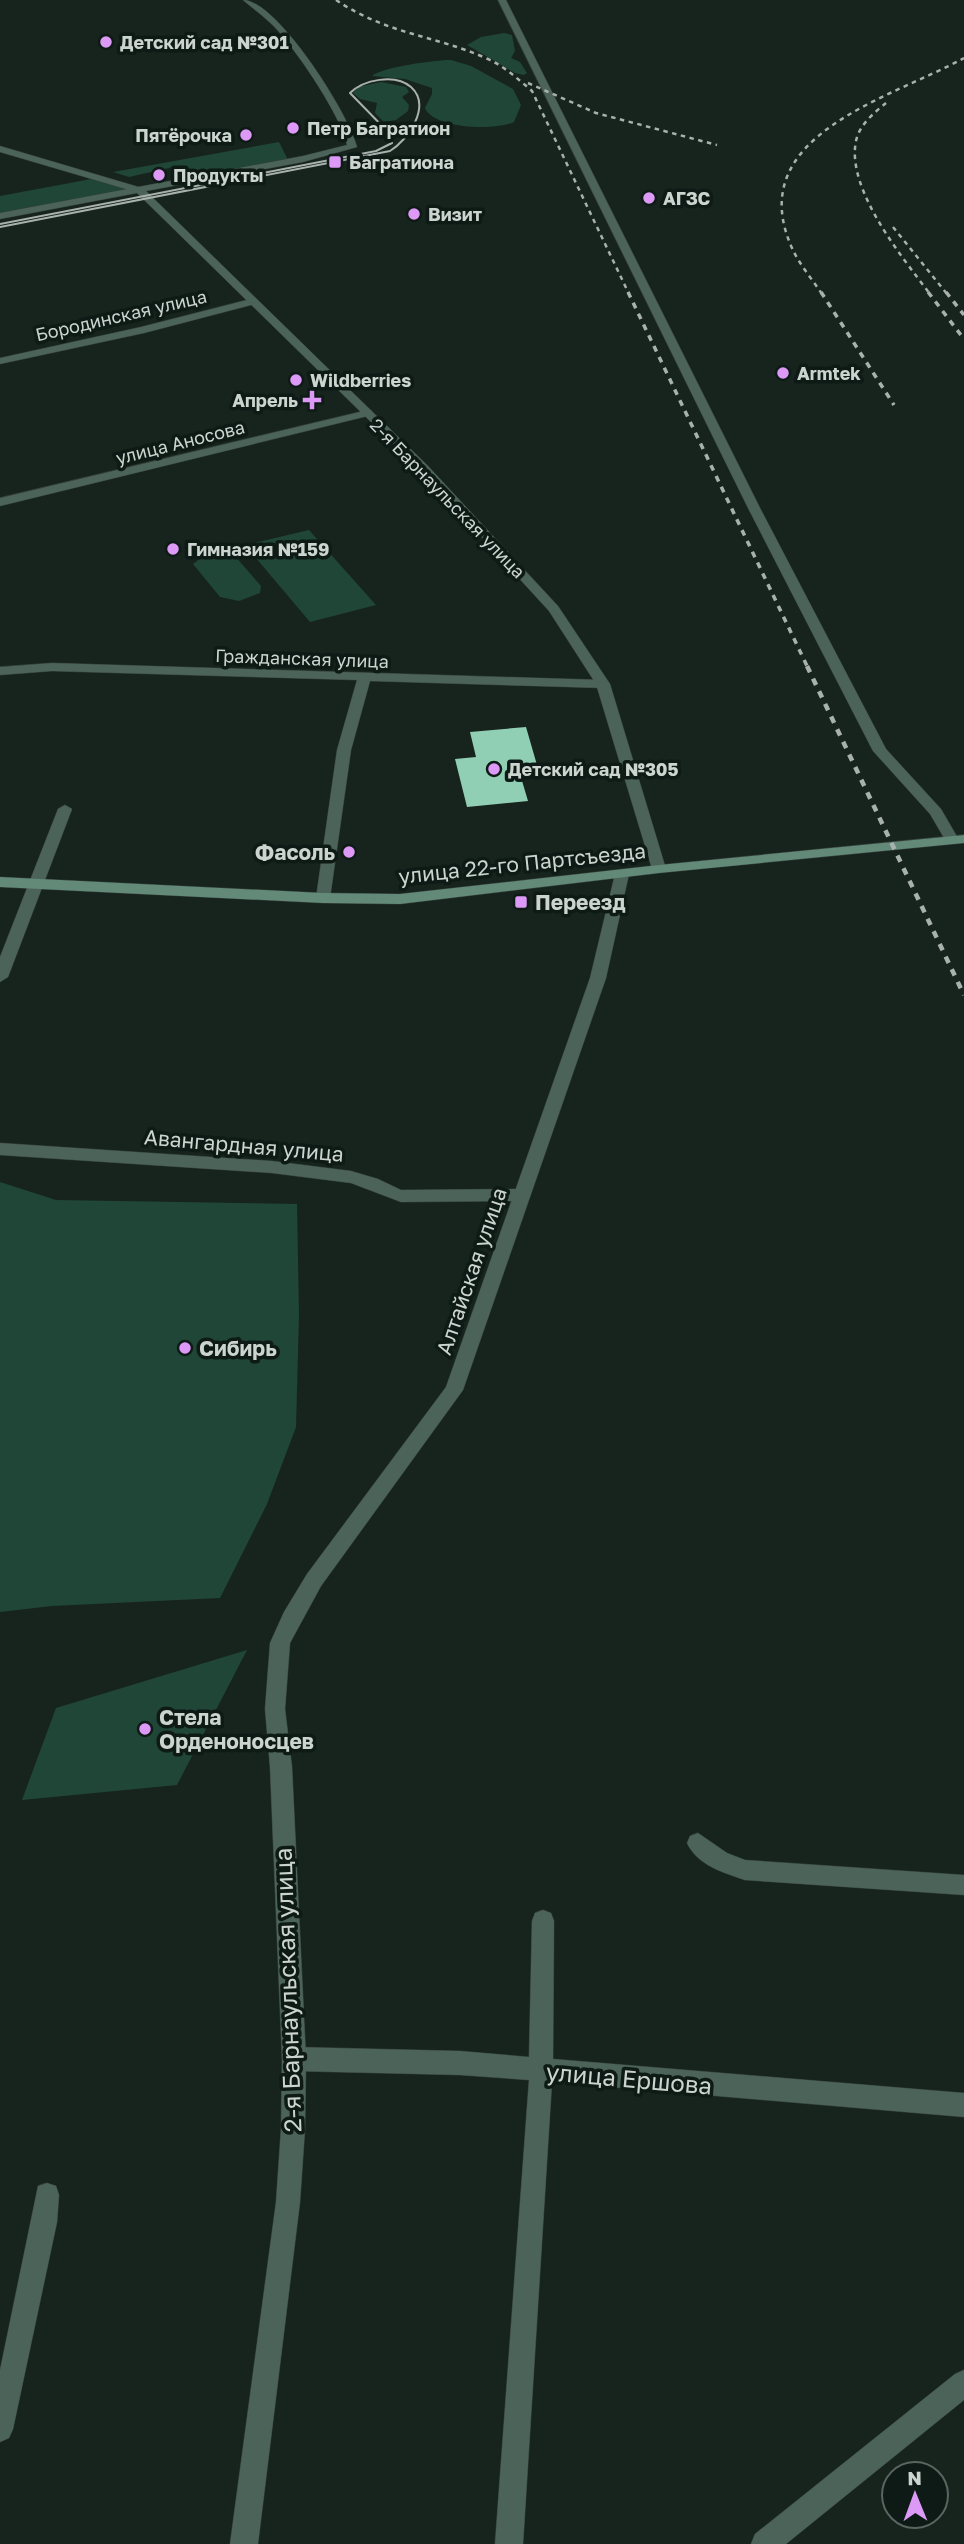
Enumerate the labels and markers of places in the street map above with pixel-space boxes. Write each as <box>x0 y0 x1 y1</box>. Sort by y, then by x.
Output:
place label: Детский сад №301 <box>120 31 289 53</box>
marker: Детский сад №301 <box>98 34 114 50</box>
place label: Петр Багратион <box>307 117 450 139</box>
marker: Петр Багратион <box>285 120 301 136</box>
place label: Пятёрочка <box>135 124 232 146</box>
marker: Пятёрочка <box>238 127 254 143</box>
place label: Багратиона <box>349 151 454 173</box>
marker: Багратиона <box>327 154 343 170</box>
place label: Продукты <box>173 164 264 186</box>
marker: Продукты <box>151 167 167 183</box>
place label: АГЗС <box>663 187 711 209</box>
marker: АГЗС <box>641 190 657 206</box>
place label: Визит <box>428 203 482 225</box>
marker: Визит <box>406 206 422 222</box>
place label: Armtek <box>797 362 861 384</box>
marker: Armtek <box>775 365 791 381</box>
place label: Wildberries <box>310 369 411 391</box>
marker: Wildberries <box>288 372 304 388</box>
place label: Апрель <box>232 389 298 411</box>
marker: Апрель <box>304 392 320 408</box>
place label: Гимназия №159 <box>187 538 329 560</box>
marker: Гимназия №159 <box>165 541 181 557</box>
place label: Детский сад №305 <box>508 758 679 780</box>
marker: Детский сад №305 <box>486 761 502 777</box>
place label: Фасоль <box>255 839 335 865</box>
marker: Фасоль <box>341 844 357 860</box>
place label: Переезд <box>535 889 626 915</box>
marker: Переезд <box>513 894 529 910</box>
place label: Сибирь <box>199 1335 277 1361</box>
marker: Сибирь <box>177 1340 193 1356</box>
place label: Стела Орденоносцев <box>159 1704 314 1754</box>
marker: Стела Орденоносцев <box>137 1721 153 1737</box>

